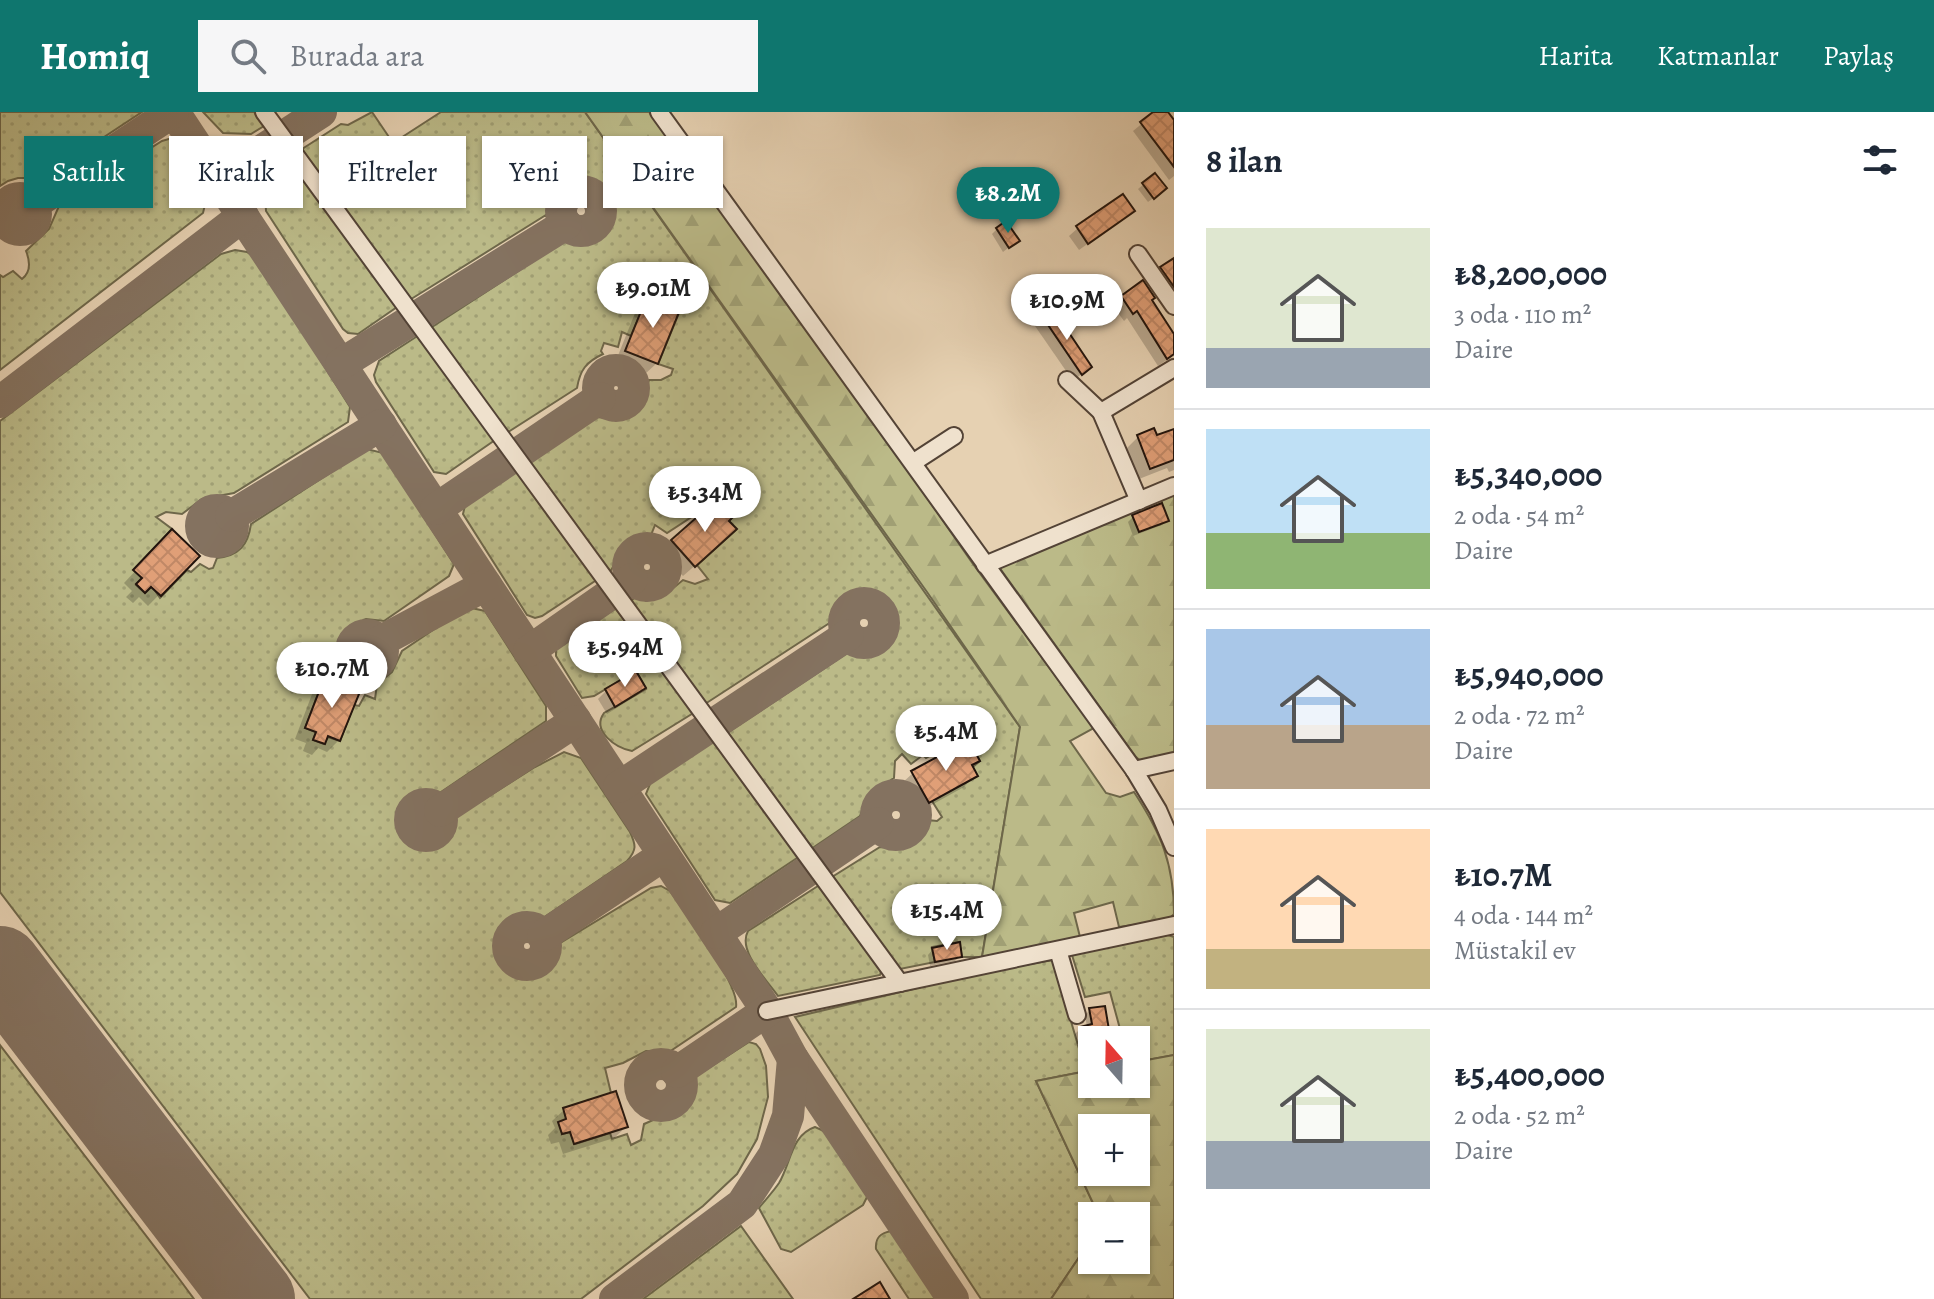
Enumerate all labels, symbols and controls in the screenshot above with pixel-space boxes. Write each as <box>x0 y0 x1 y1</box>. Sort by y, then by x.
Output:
search box <box>198 20 758 92</box>
text: Homiq <box>40 30 150 82</box>
icon: search <box>226 34 270 78</box>
text: Burada ara <box>290 36 424 76</box>
text: Harita <box>1539 37 1613 75</box>
text: Katmanlar <box>1657 37 1779 75</box>
text: Paylaş <box>1823 37 1894 75</box>
chip: Satılık <box>24 136 153 208</box>
chip: Kiralık <box>169 136 303 208</box>
chip: Filtreler <box>319 136 466 208</box>
chip: Yeni <box>482 136 587 208</box>
chip: Daire <box>603 136 723 208</box>
text: 8 ilan <box>1206 137 1283 184</box>
icon: filters <box>1858 138 1902 182</box>
pin: ₺8.2M <box>952 167 1064 235</box>
text: ₺8.2M <box>975 175 1041 210</box>
text: ₺8,200,000 <box>1454 250 1607 297</box>
icon: home <box>1270 260 1366 356</box>
pin: ₺9.01M <box>588 262 718 330</box>
text: ₺9.01M <box>615 270 691 305</box>
pin: ₺10.9M <box>1002 274 1132 342</box>
text: ₺10.9M <box>1029 282 1105 317</box>
text: 3 oda · 110 m² <box>1454 297 1591 332</box>
text: Daire <box>1454 332 1513 367</box>
text: ₺5,340,000 <box>1454 451 1602 498</box>
icon: home <box>1270 461 1366 557</box>
pin: ₺5.34M <box>640 466 770 534</box>
text: ₺5.34M <box>667 474 743 509</box>
text: 2 oda · 54 m² <box>1454 498 1584 533</box>
text: Daire <box>1454 533 1513 568</box>
pin: ₺5.94M <box>560 621 690 689</box>
text: ₺5.94M <box>586 629 664 664</box>
pin: ₺10.7M <box>267 642 397 710</box>
text: ₺10.7M <box>294 650 370 685</box>
text: ₺5,940,000 <box>1454 651 1604 698</box>
icon: home <box>1270 661 1366 757</box>
text: 2 oda · 72 m² <box>1454 698 1585 733</box>
pin: ₺5.4M <box>890 705 1002 773</box>
text: ₺5.4M <box>913 713 979 748</box>
text: Daire <box>1454 733 1513 768</box>
text: ₺10.7M <box>1454 851 1552 898</box>
icon: home <box>1270 861 1366 957</box>
pin: ₺15.4M <box>882 884 1012 952</box>
text: ₺15.4M <box>910 892 984 927</box>
text: 4 oda · 144 m² <box>1454 898 1593 933</box>
text: Müstakil ev <box>1454 933 1576 968</box>
north arrow <box>1078 1026 1150 1098</box>
map controls <box>1078 1026 1150 1274</box>
text: ₺5,400,000 <box>1454 1051 1605 1098</box>
icon: home <box>1270 1061 1366 1157</box>
text: 2 oda · 52 m² <box>1454 1098 1585 1133</box>
button: + <box>1078 1114 1150 1186</box>
text: Daire <box>1454 1133 1513 1168</box>
button: − <box>1078 1202 1150 1274</box>

